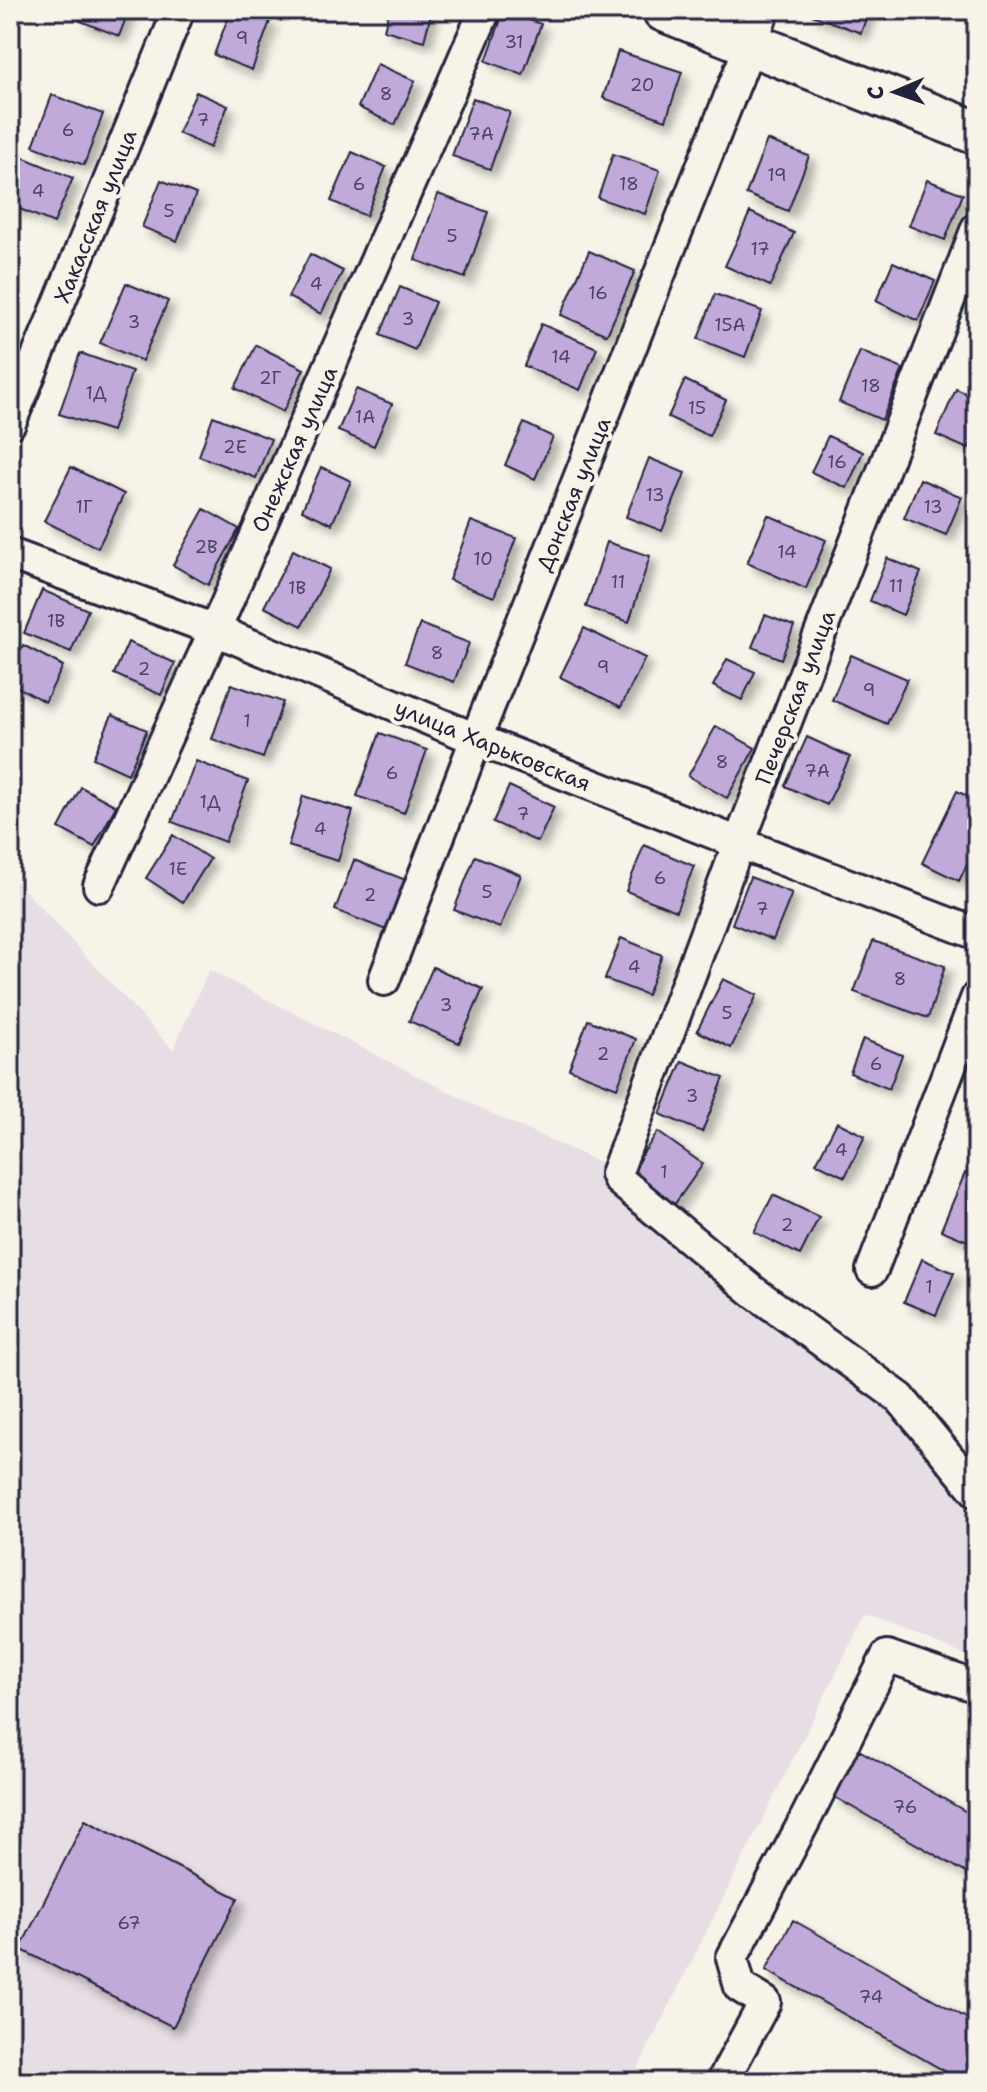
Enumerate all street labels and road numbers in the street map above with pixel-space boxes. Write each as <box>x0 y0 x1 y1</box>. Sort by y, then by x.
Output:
street label: Хакасская улица <box>47 125 144 307</box>
street label: Онежская улица <box>245 361 344 537</box>
street label: Донская улица <box>529 412 618 576</box>
street label: Печерская улица <box>749 605 842 789</box>
street label: улица Харьковская <box>391 693 595 798</box>

